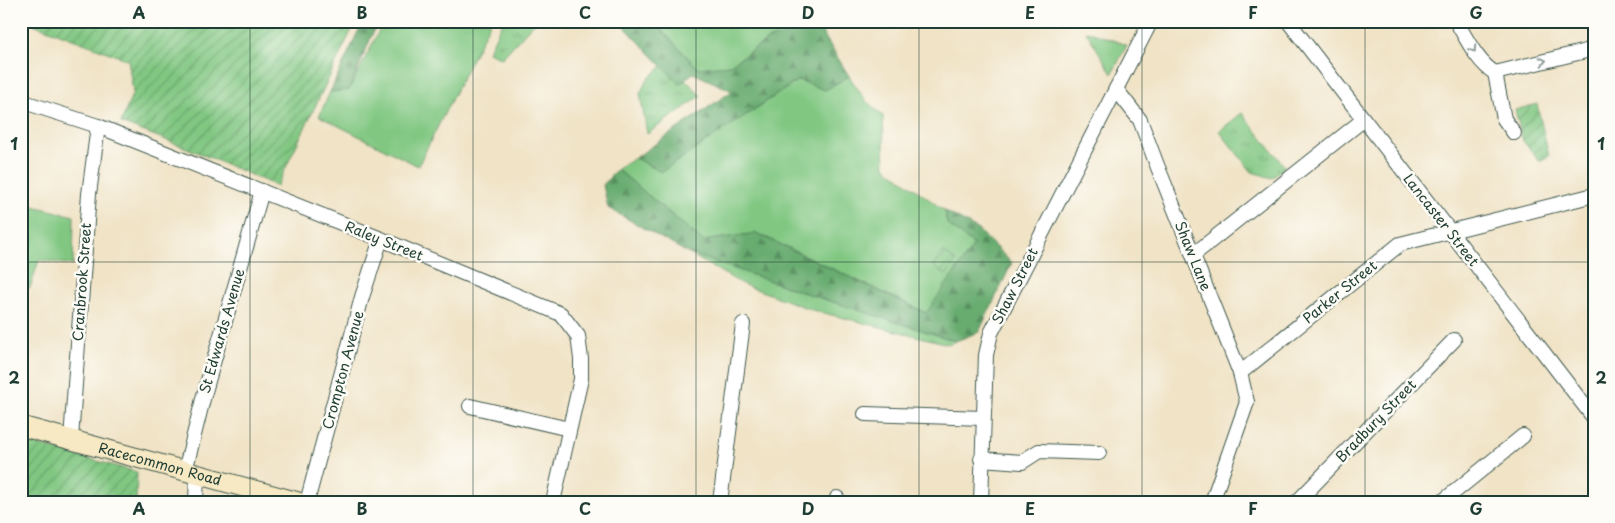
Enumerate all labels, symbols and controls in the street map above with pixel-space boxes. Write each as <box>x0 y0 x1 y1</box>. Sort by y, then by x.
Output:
text: A <box>133 0 146 24</box>
text: B <box>357 0 368 24</box>
text: C <box>579 0 591 24</box>
text: D <box>802 0 814 24</box>
text: E <box>1025 0 1035 24</box>
text: F <box>1248 0 1258 24</box>
text: G <box>1469 0 1483 24</box>
one-way arrow <box>1467 44 1477 53</box>
one-way arrow <box>1538 56 1547 67</box>
text: 1 <box>10 131 18 155</box>
text: 1 <box>1597 131 1605 155</box>
street label: Lancaster Street <box>1398 169 1484 271</box>
street label: Raley Street <box>342 215 427 266</box>
street label: Shaw Lane <box>1170 218 1217 294</box>
street label: Cranbrook Street <box>67 222 96 342</box>
street label: Shaw Street <box>986 244 1043 328</box>
street label: Parker Street <box>1298 255 1382 328</box>
street label: St Edwards Avenue <box>194 266 249 396</box>
street label: Crompton Avenue <box>317 308 369 431</box>
text: 2 <box>8 365 20 389</box>
text: 2 <box>1595 365 1607 389</box>
street label: Bradbury Street <box>1331 374 1421 467</box>
street label: Racecommon Road <box>96 437 224 491</box>
text: A <box>133 496 146 520</box>
text: B <box>357 496 368 520</box>
text: C <box>579 496 591 520</box>
text: D <box>802 496 814 520</box>
text: E <box>1025 496 1035 520</box>
text: F <box>1248 496 1258 520</box>
text: G <box>1469 496 1483 520</box>

